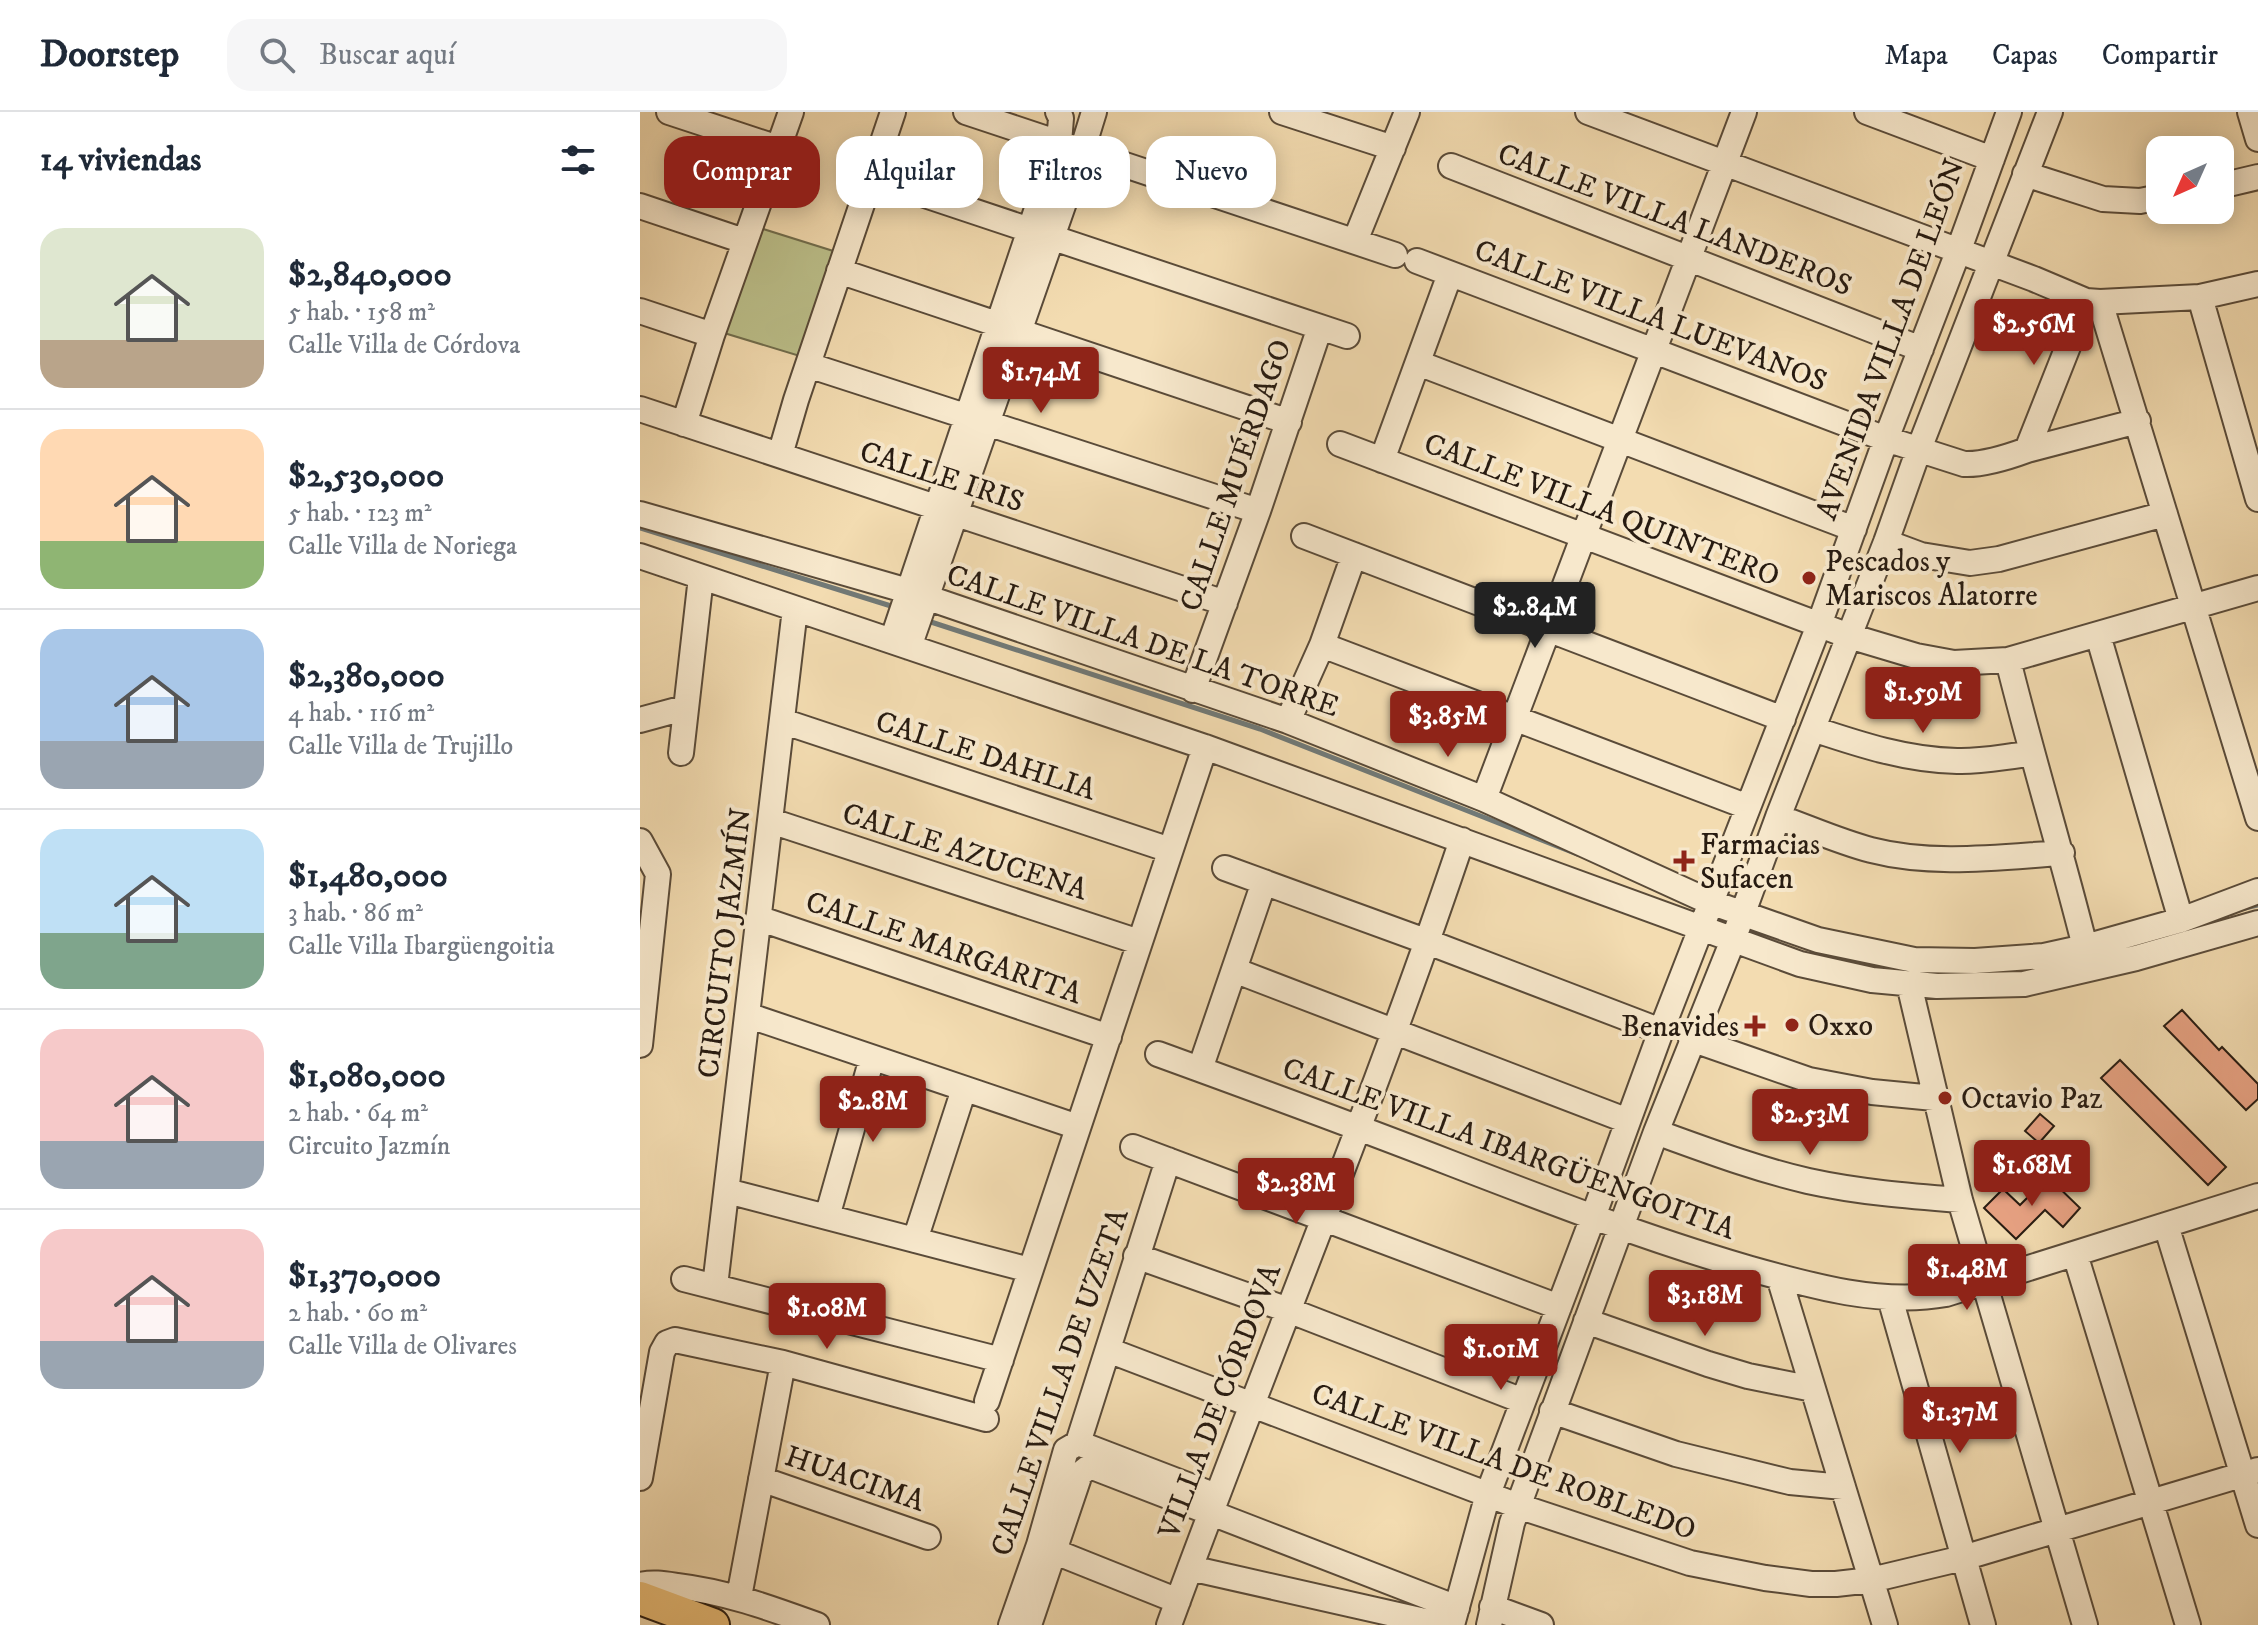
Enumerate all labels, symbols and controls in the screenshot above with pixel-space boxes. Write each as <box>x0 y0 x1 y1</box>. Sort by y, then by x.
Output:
search box <box>227 19 787 91</box>
text: Doorstep <box>40 31 179 79</box>
icon: search <box>255 33 299 77</box>
text: Buscar aquí <box>319 37 456 74</box>
text: Mapa <box>1884 38 1948 73</box>
text: Capas <box>1992 38 2058 73</box>
text: Compartir <box>2102 38 2218 73</box>
chip: Comprar <box>664 136 820 208</box>
chip: Alquilar <box>836 136 983 208</box>
chip: Filtros <box>999 136 1130 208</box>
chip: Nuevo <box>1146 136 1276 208</box>
street label: CALLE VILLA LANDEROS <box>1492 136 1857 305</box>
north arrow <box>2146 136 2234 224</box>
map controls <box>2146 136 2234 224</box>
icon: filters <box>556 138 600 182</box>
text: 14 viviendas <box>40 139 201 181</box>
street label: AVENIDA VILLA DE LEÓN <box>1807 153 1974 525</box>
street label: CALLE VILLA LUEVANOS <box>1469 232 1832 401</box>
text: $2,840,000 <box>288 254 452 296</box>
icon: home <box>104 260 200 356</box>
text: 5 hab. · 158 m² <box>288 296 435 329</box>
pin: $2.56M <box>1969 299 2099 367</box>
text: $2.56M <box>1992 308 2076 341</box>
text: Calle Villa de Córdova <box>288 329 520 362</box>
street label: CALLE MUÉRDAGO <box>1172 334 1300 616</box>
pin: $1.74M <box>976 347 1106 415</box>
text: $1.74M <box>1001 356 1081 389</box>
street label: CALLE VILLA QUINTERO <box>1418 425 1784 595</box>
street label: CALLE IRIS <box>855 434 1028 521</box>
text: $2,530,000 <box>288 455 444 497</box>
icon: home <box>104 461 200 557</box>
text: 5 hab. · 123 m² <box>288 497 432 530</box>
text: Calle Villa de Noriega <box>288 530 517 563</box>
place label: Pescados y Mariscos Alatorre <box>1825 544 2038 615</box>
street label: CALLE VILLA DE LA TORRE <box>941 557 1344 726</box>
marker: Pescados y Mariscos Alatorre <box>1800 569 1818 587</box>
pin: $2.84M <box>1470 582 1600 650</box>
text: $2.84M <box>1492 591 1578 624</box>
text: $2,380,000 <box>288 655 445 697</box>
icon: home <box>104 661 200 757</box>
pin: $1.59M <box>1858 667 1988 735</box>
text: $1.59M <box>1883 676 1963 709</box>
pin: $3.85M <box>1383 691 1513 759</box>
text: 4 hab. · 116 m² <box>288 697 434 730</box>
text: $3.85M <box>1408 700 1488 733</box>
street label: CALLE DAHLIA <box>871 703 1101 810</box>
text: Calle Villa de Trujillo <box>288 730 513 763</box>
street label: CALLE AZUCENA <box>837 795 1093 910</box>
street label: CIRCUITO JAZMÍN <box>689 806 760 1081</box>
place label: Farmacias Sufacen <box>1700 827 1820 898</box>
marker: Farmacias Sufacen <box>1675 852 1693 870</box>
text: $1,480,000 <box>288 855 448 897</box>
icon: home <box>104 861 200 957</box>
street label: CALLE MARGARITA <box>801 884 1087 1013</box>
text: 3 hab. · 86 m² <box>288 897 423 930</box>
text: Calle Villa Ibargüengoitia <box>288 930 555 963</box>
place label: Oxxo <box>1808 1008 1873 1045</box>
place label: Benavides <box>1621 1009 1739 1046</box>
marker: Oxxo <box>1783 1016 1801 1034</box>
marker: Benavides <box>1746 1017 1764 1035</box>
street label: CALLE VILLA IBARGÜENGOITIA <box>1277 1048 1741 1249</box>
text: $1,080,000 <box>288 1055 446 1097</box>
icon: home <box>104 1061 200 1157</box>
pin: $2.8M <box>817 1076 929 1144</box>
place label: Octavio Paz <box>1961 1081 2103 1118</box>
text: $2.8M <box>838 1085 908 1118</box>
pin: $2.53M <box>1745 1089 1875 1157</box>
marker: Octavio Paz <box>1936 1089 1954 1107</box>
text: 2 hab. · 64 m² <box>288 1097 428 1130</box>
text: $2.53M <box>1770 1098 1850 1131</box>
text: Circuito Jazmín <box>288 1130 450 1163</box>
pin: $1.68M <box>1967 1140 2097 1208</box>
text: $1.68M <box>1992 1149 2072 1182</box>
pin: $2.38M <box>1231 1158 1361 1226</box>
text: $2.38M <box>1256 1167 1336 1200</box>
street label: CALLE VILLA DE UZETA <box>984 1203 1138 1561</box>
pin: $1.48M <box>1902 1244 2032 1312</box>
text: $1.48M <box>1926 1253 2008 1286</box>
text: $1,370,000 <box>288 1255 441 1297</box>
street label: VILLA DE CÓRDOVA <box>1149 1257 1290 1545</box>
icon: home <box>104 1261 200 1357</box>
pin: $3.18M <box>1640 1270 1770 1338</box>
text: $3.18M <box>1667 1279 1743 1312</box>
pin: $1.08M <box>762 1283 892 1351</box>
text: $1.08M <box>787 1292 867 1325</box>
text: 2 hab. · 60 m² <box>288 1297 427 1330</box>
pin: $1.01M <box>1436 1324 1566 1392</box>
text: Calle Villa de Olivares <box>288 1330 517 1363</box>
text: $1.01M <box>1462 1333 1540 1366</box>
street label: CALLE VILLA DE ROBLEDO <box>1306 1376 1701 1549</box>
pin: $1.37M <box>1895 1387 2025 1455</box>
text: $1.37M <box>1921 1396 1999 1429</box>
street label: HUACIMA <box>780 1438 930 1521</box>

